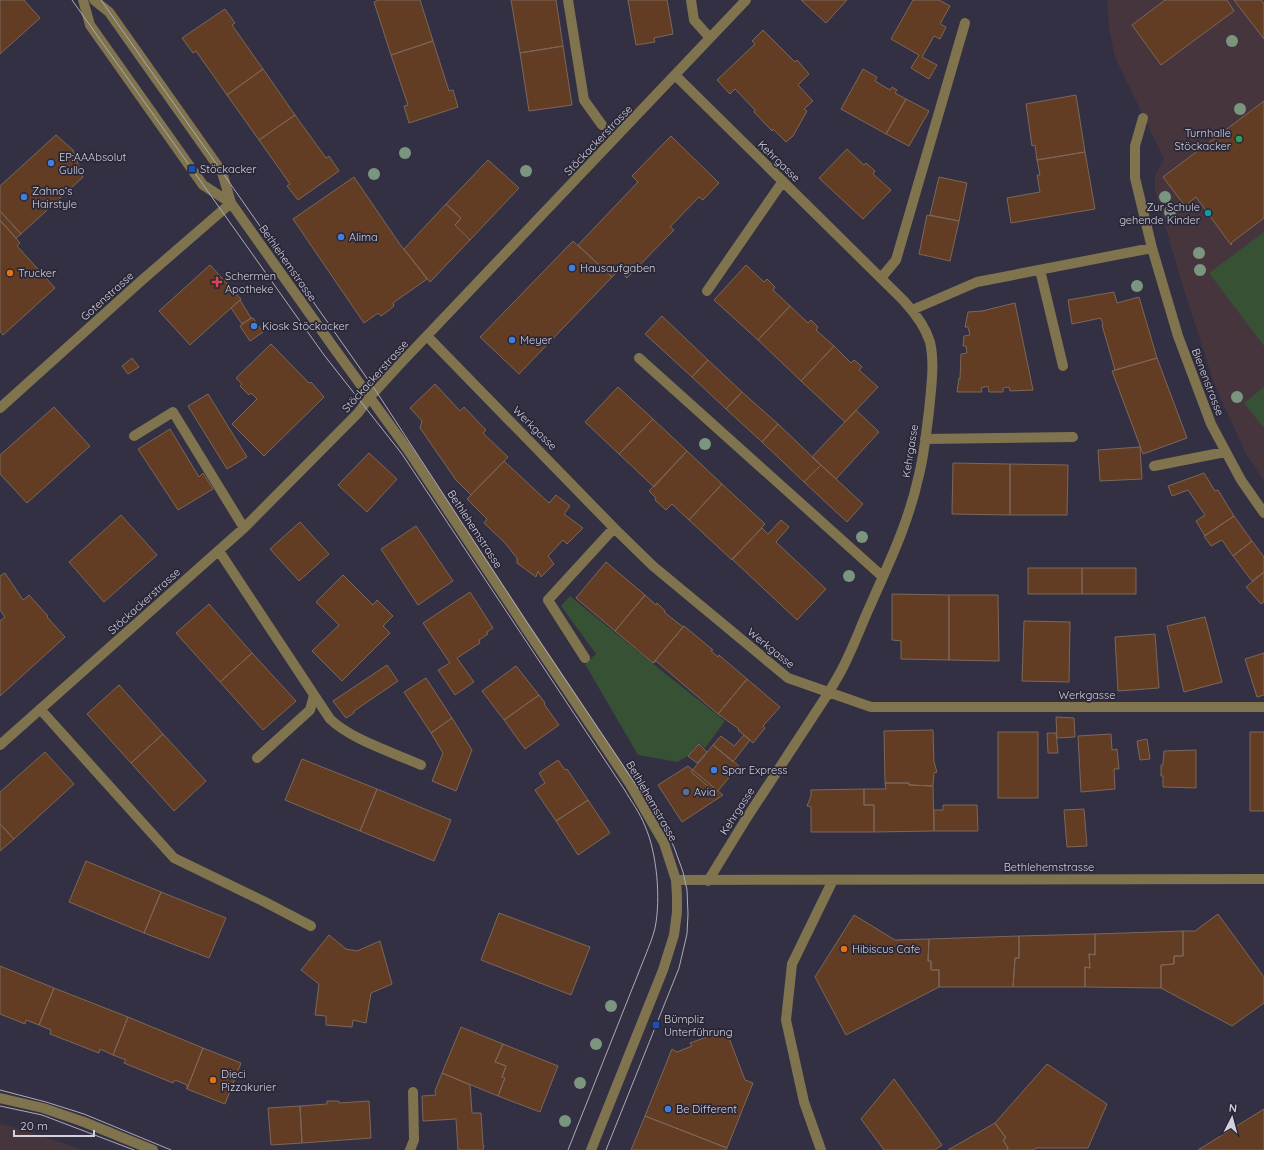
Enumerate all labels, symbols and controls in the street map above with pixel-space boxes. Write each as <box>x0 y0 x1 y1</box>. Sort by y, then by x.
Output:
street label: Stöckackerstrasse <box>561 102 635 178</box>
place label: Turnhalle Stöckacker <box>1174 126 1232 153</box>
marker: Turnhalle Stöckacker <box>1234 134 1244 144</box>
street label: Kehrgasse <box>755 137 803 185</box>
place label: EP:AAAbsolut Gullo <box>59 150 126 177</box>
marker: EP:AAAbsolut Gullo <box>46 158 56 168</box>
place label: Stöckacker <box>200 162 257 176</box>
marker: Stöckacker <box>187 164 197 174</box>
place label: Zahno‘s Hairstyle <box>32 184 77 211</box>
marker: Zahno‘s Hairstyle <box>19 192 29 202</box>
place label: Zur Schule gehende Kinder <box>1119 200 1201 227</box>
marker: Zur Schule gehende Kinder <box>1203 208 1213 218</box>
street label: Bethlehemstrasse <box>256 222 320 304</box>
place label: Alima <box>349 230 378 244</box>
marker: Alima <box>336 232 346 242</box>
place label: Hausaufgaben <box>580 261 655 275</box>
marker: Hausaufgaben <box>567 263 577 273</box>
place label: Trucker <box>18 266 57 280</box>
marker: Trucker <box>5 268 15 278</box>
street label: Gotenstrasse <box>78 268 136 324</box>
place label: Schermen Apotheke <box>225 269 276 296</box>
marker: Schermen Apotheke <box>212 277 222 287</box>
place label: Kiosk Stöckacker <box>262 319 350 333</box>
marker: Kiosk Stöckacker <box>249 321 259 331</box>
place label: Meyer <box>520 333 553 347</box>
marker: Meyer <box>507 335 517 345</box>
street label: Stöckackerstrasse <box>339 337 411 415</box>
street label: Bienenstrasse <box>1189 346 1227 418</box>
street label: Werkgasse <box>510 403 560 453</box>
street label: Kehrgasse <box>899 423 921 479</box>
street label: Bethlehemstrasse <box>444 487 506 571</box>
street label: Stöckackerstrasse <box>105 565 183 637</box>
street label: Werkgasse <box>745 625 797 671</box>
street label: Werkgasse <box>1059 688 1115 702</box>
street label: Bethlehemstrasse <box>623 758 681 844</box>
place label: Spar Express <box>722 763 788 777</box>
marker: Spar Express <box>709 765 719 775</box>
place label: Avia <box>694 785 716 799</box>
street label: Kehrgasse <box>716 785 758 837</box>
marker: Avia <box>681 787 691 797</box>
street label: Bethlehemstrasse <box>1004 860 1094 874</box>
place label: Hibiscus Cafe <box>852 942 920 956</box>
marker: Hibiscus Cafe <box>839 944 849 954</box>
place label: Bümpliz Unterführung <box>664 1012 733 1039</box>
marker: Bümpliz Unterführung <box>651 1020 661 1030</box>
place label: Dieci Pizzakurier <box>221 1067 277 1094</box>
marker: Dieci Pizzakurier <box>208 1075 218 1085</box>
north arrow <box>1212 1098 1252 1138</box>
text: N <box>1228 1101 1238 1115</box>
place label: Be Different <box>676 1102 737 1116</box>
marker: Be Different <box>663 1104 673 1114</box>
scale bar <box>14 1112 94 1138</box>
text: 20 m <box>20 1118 48 1133</box>

